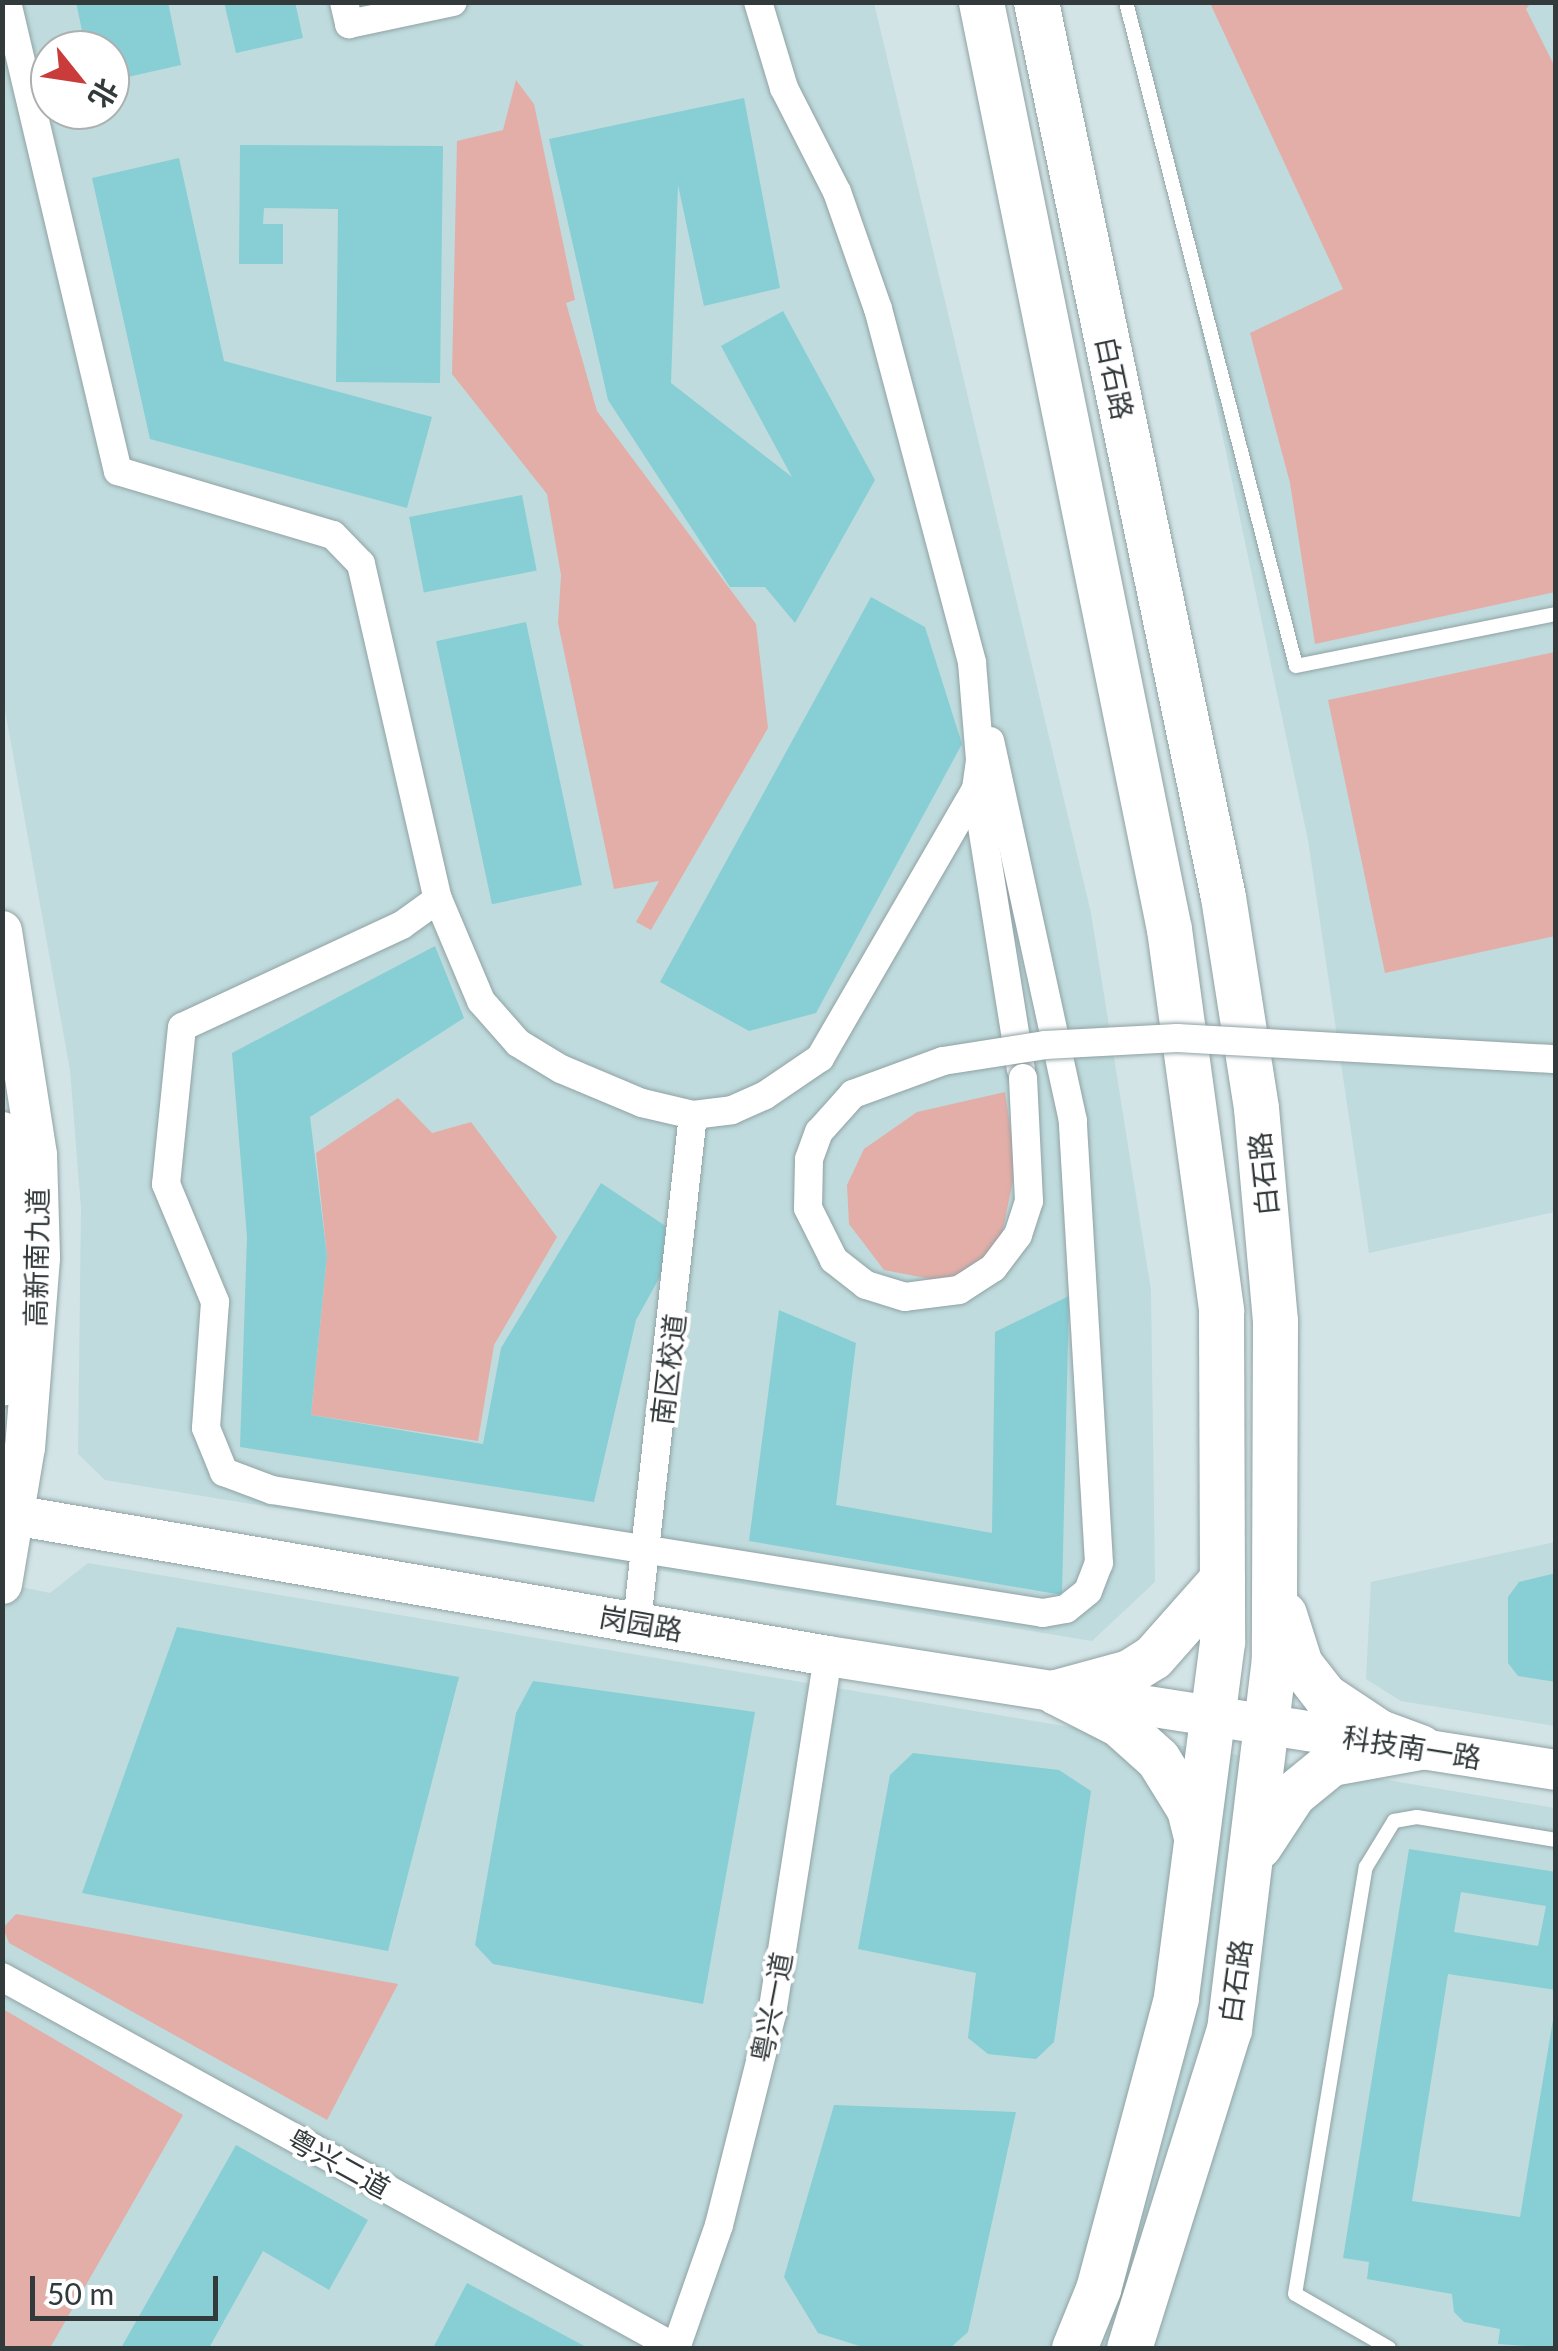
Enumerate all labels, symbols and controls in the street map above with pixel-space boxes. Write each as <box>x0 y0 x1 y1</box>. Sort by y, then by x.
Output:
north arrow <box>30 30 130 130</box>
text: 北 <box>83 73 126 115</box>
street label: 白石路 <box>1090 333 1140 423</box>
street label: 白石路 <box>1242 1130 1284 1218</box>
street label: 高新南九道 <box>18 1187 54 1327</box>
street label: 南区校道 <box>645 1311 691 1427</box>
street label: 岗园路 <box>597 1599 685 1647</box>
street label: 科技南一路 <box>1340 1719 1484 1775</box>
street label: 白石路 <box>1213 1937 1257 2025</box>
street label: 粤兴一道 <box>744 1949 798 2065</box>
street label: 粤兴二道 <box>282 2121 396 2205</box>
scale bar <box>35 2256 222 2318</box>
text: 50 m <box>47 2275 114 2311</box>

